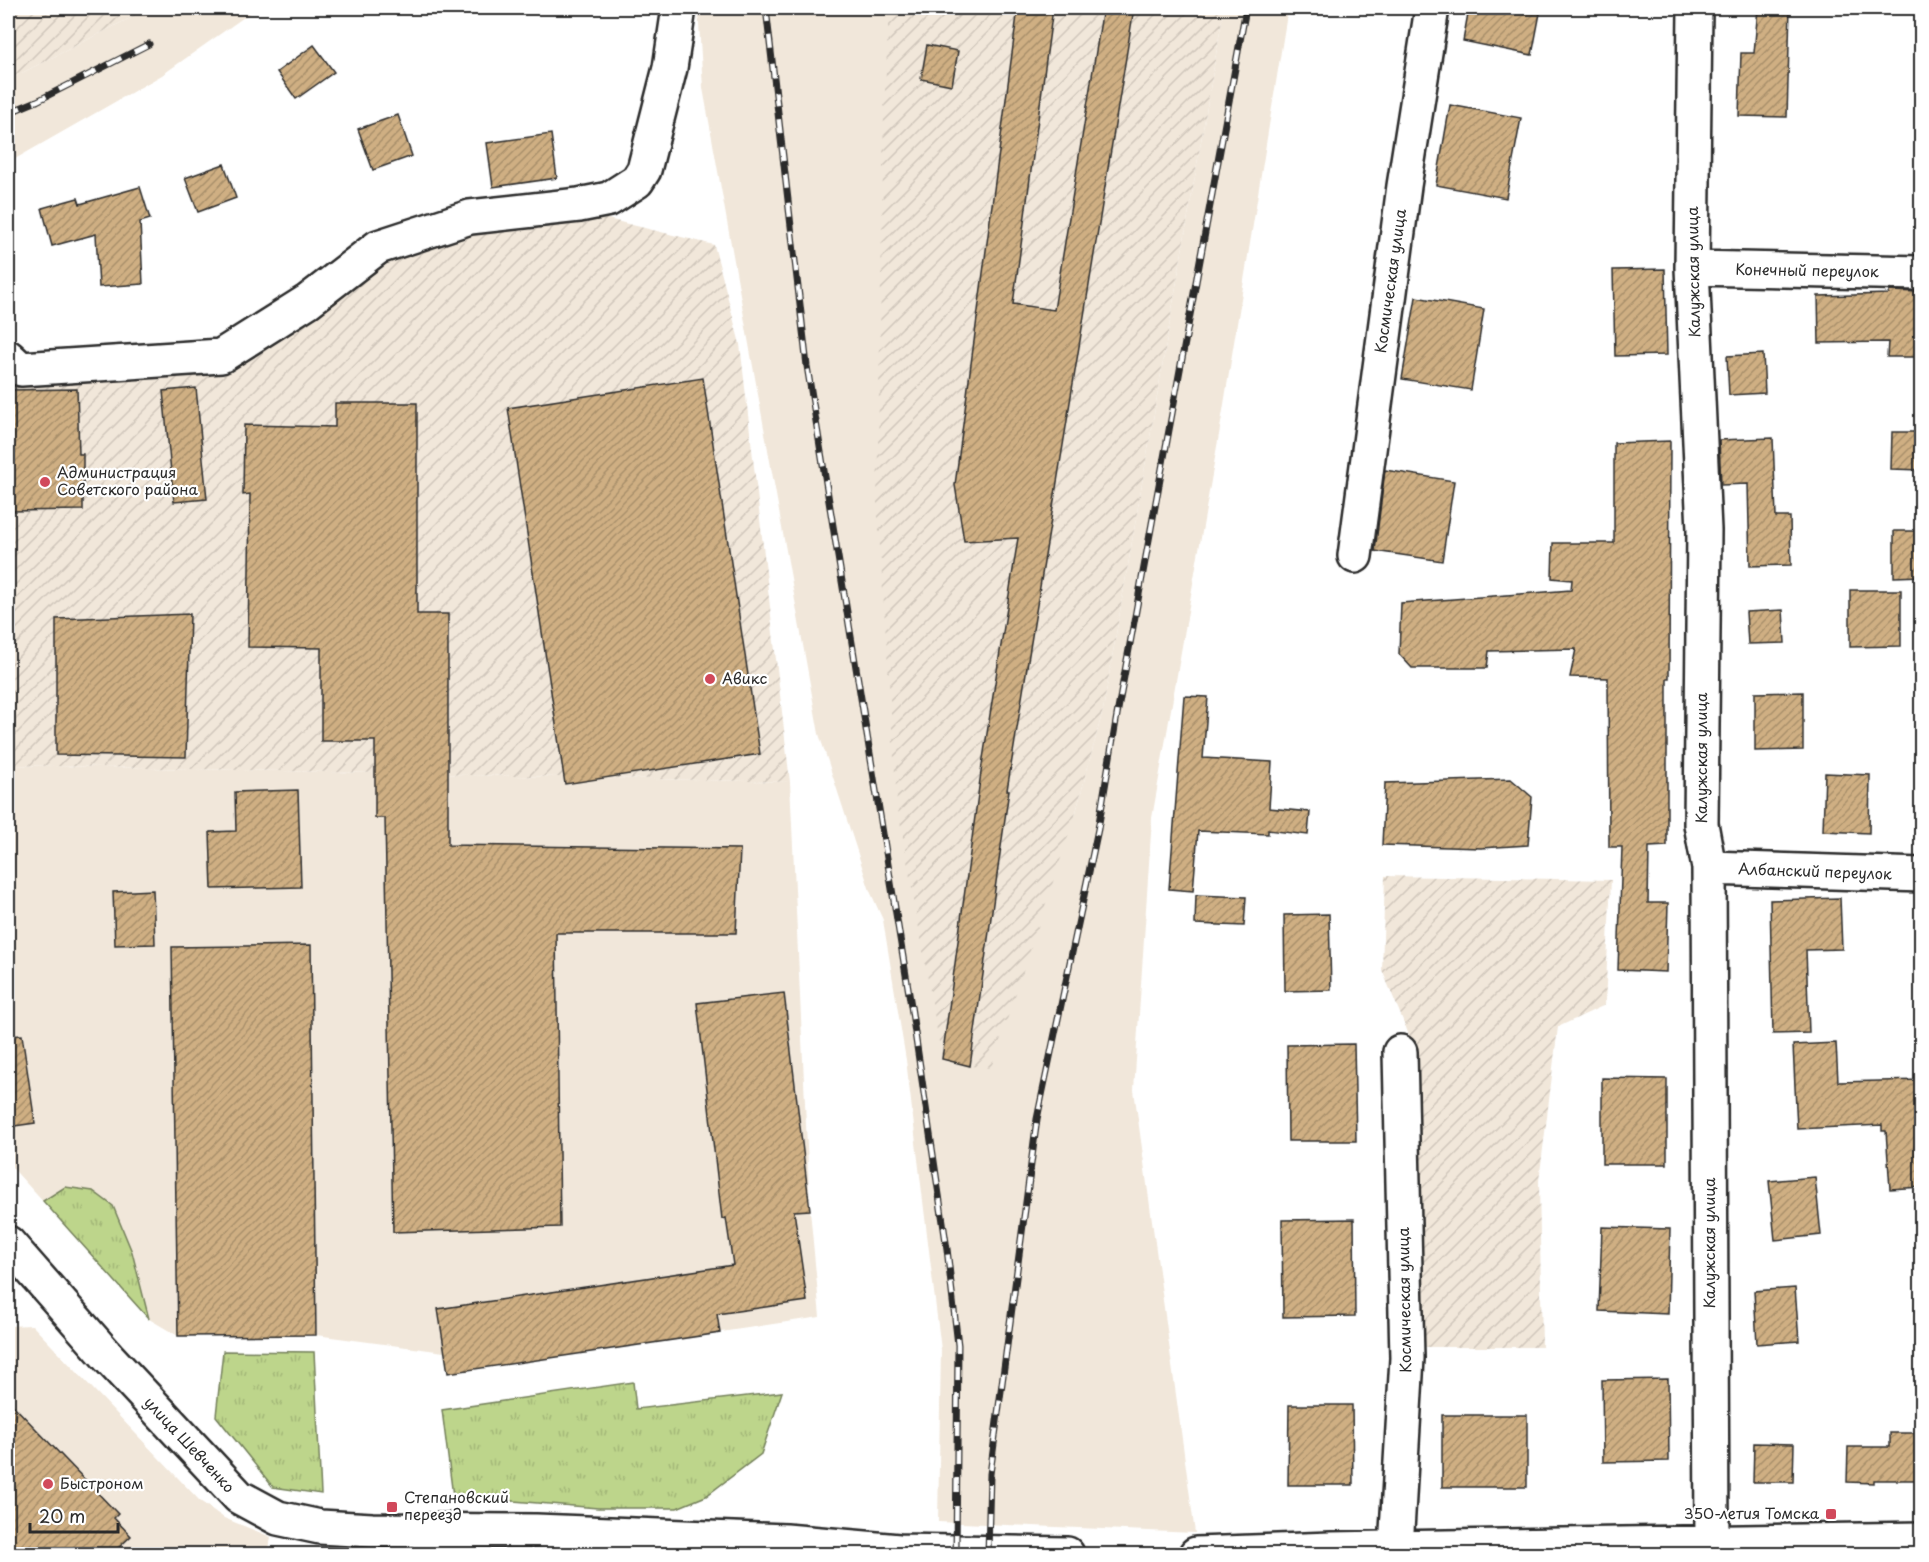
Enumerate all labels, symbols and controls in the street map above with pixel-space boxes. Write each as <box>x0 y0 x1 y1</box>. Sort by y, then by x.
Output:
street label: Калужская улица <box>1680 206 1705 338</box>
street label: Космическая улица <box>1368 207 1411 354</box>
street label: Конечный переулок <box>1735 257 1879 282</box>
place label: Администрация Советского района <box>57 460 199 500</box>
marker: Администрация Советского района <box>38 475 52 489</box>
place label: Авикс <box>722 666 767 689</box>
marker: Авикс <box>703 672 717 686</box>
street label: Калужская улица <box>1689 692 1712 824</box>
street label: Албанский переулок <box>1738 856 1892 885</box>
street label: Калужская улица <box>1697 1177 1720 1309</box>
street label: Космическая улица <box>1391 1226 1416 1373</box>
street label: улица Шевченко <box>139 1391 241 1497</box>
place label: Быстроном <box>60 1471 144 1494</box>
marker: Быстроном <box>41 1477 55 1491</box>
place label: Степановский переезд <box>404 1485 509 1525</box>
scale bar <box>30 1496 118 1534</box>
marker: Степановский переезд <box>385 1500 399 1514</box>
place label: 350-летия Томска <box>1684 1501 1820 1524</box>
text: 20 m <box>39 1502 85 1529</box>
marker: 350-летия Томска <box>1824 1507 1838 1521</box>

